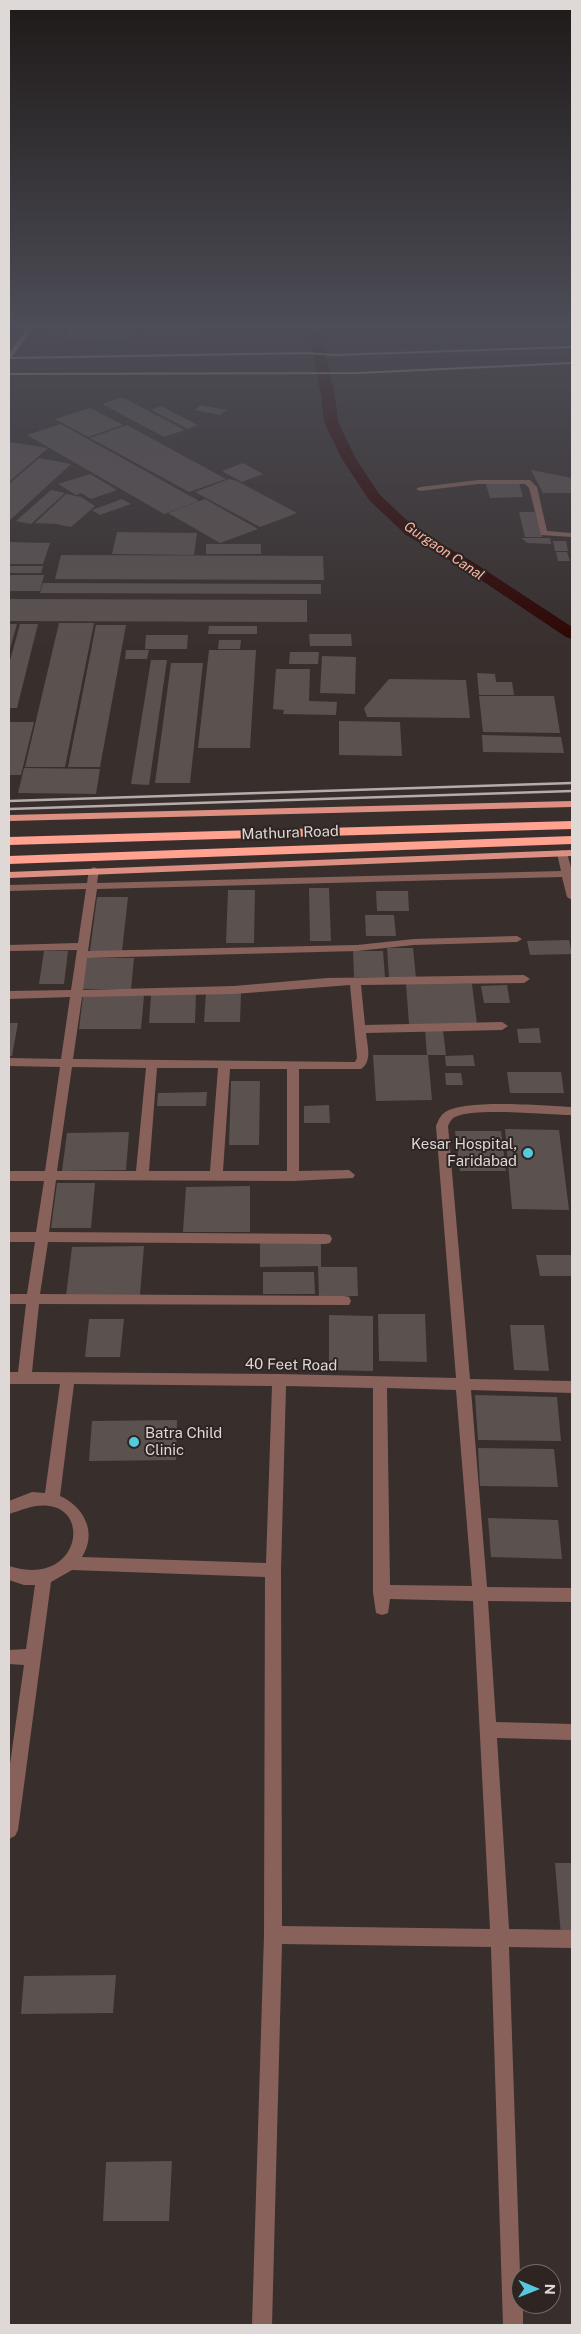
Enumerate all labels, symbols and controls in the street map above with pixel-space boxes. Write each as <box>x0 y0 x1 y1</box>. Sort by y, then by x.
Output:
water label: Gurgaon Canal <box>401 518 487 584</box>
street label: Mathura Road <box>241 822 339 844</box>
place label: Kesar Hospital, Faridabad <box>411 1135 517 1170</box>
marker: Kesar Hospital, Faridabad <box>521 1146 535 1160</box>
street label: 40 Feet Road <box>245 1355 337 1375</box>
place label: Batra Child Clinic <box>145 1424 222 1459</box>
marker: Batra Child Clinic <box>127 1435 141 1449</box>
north arrow <box>511 2264 561 2314</box>
text: N <box>542 2284 558 2295</box>

